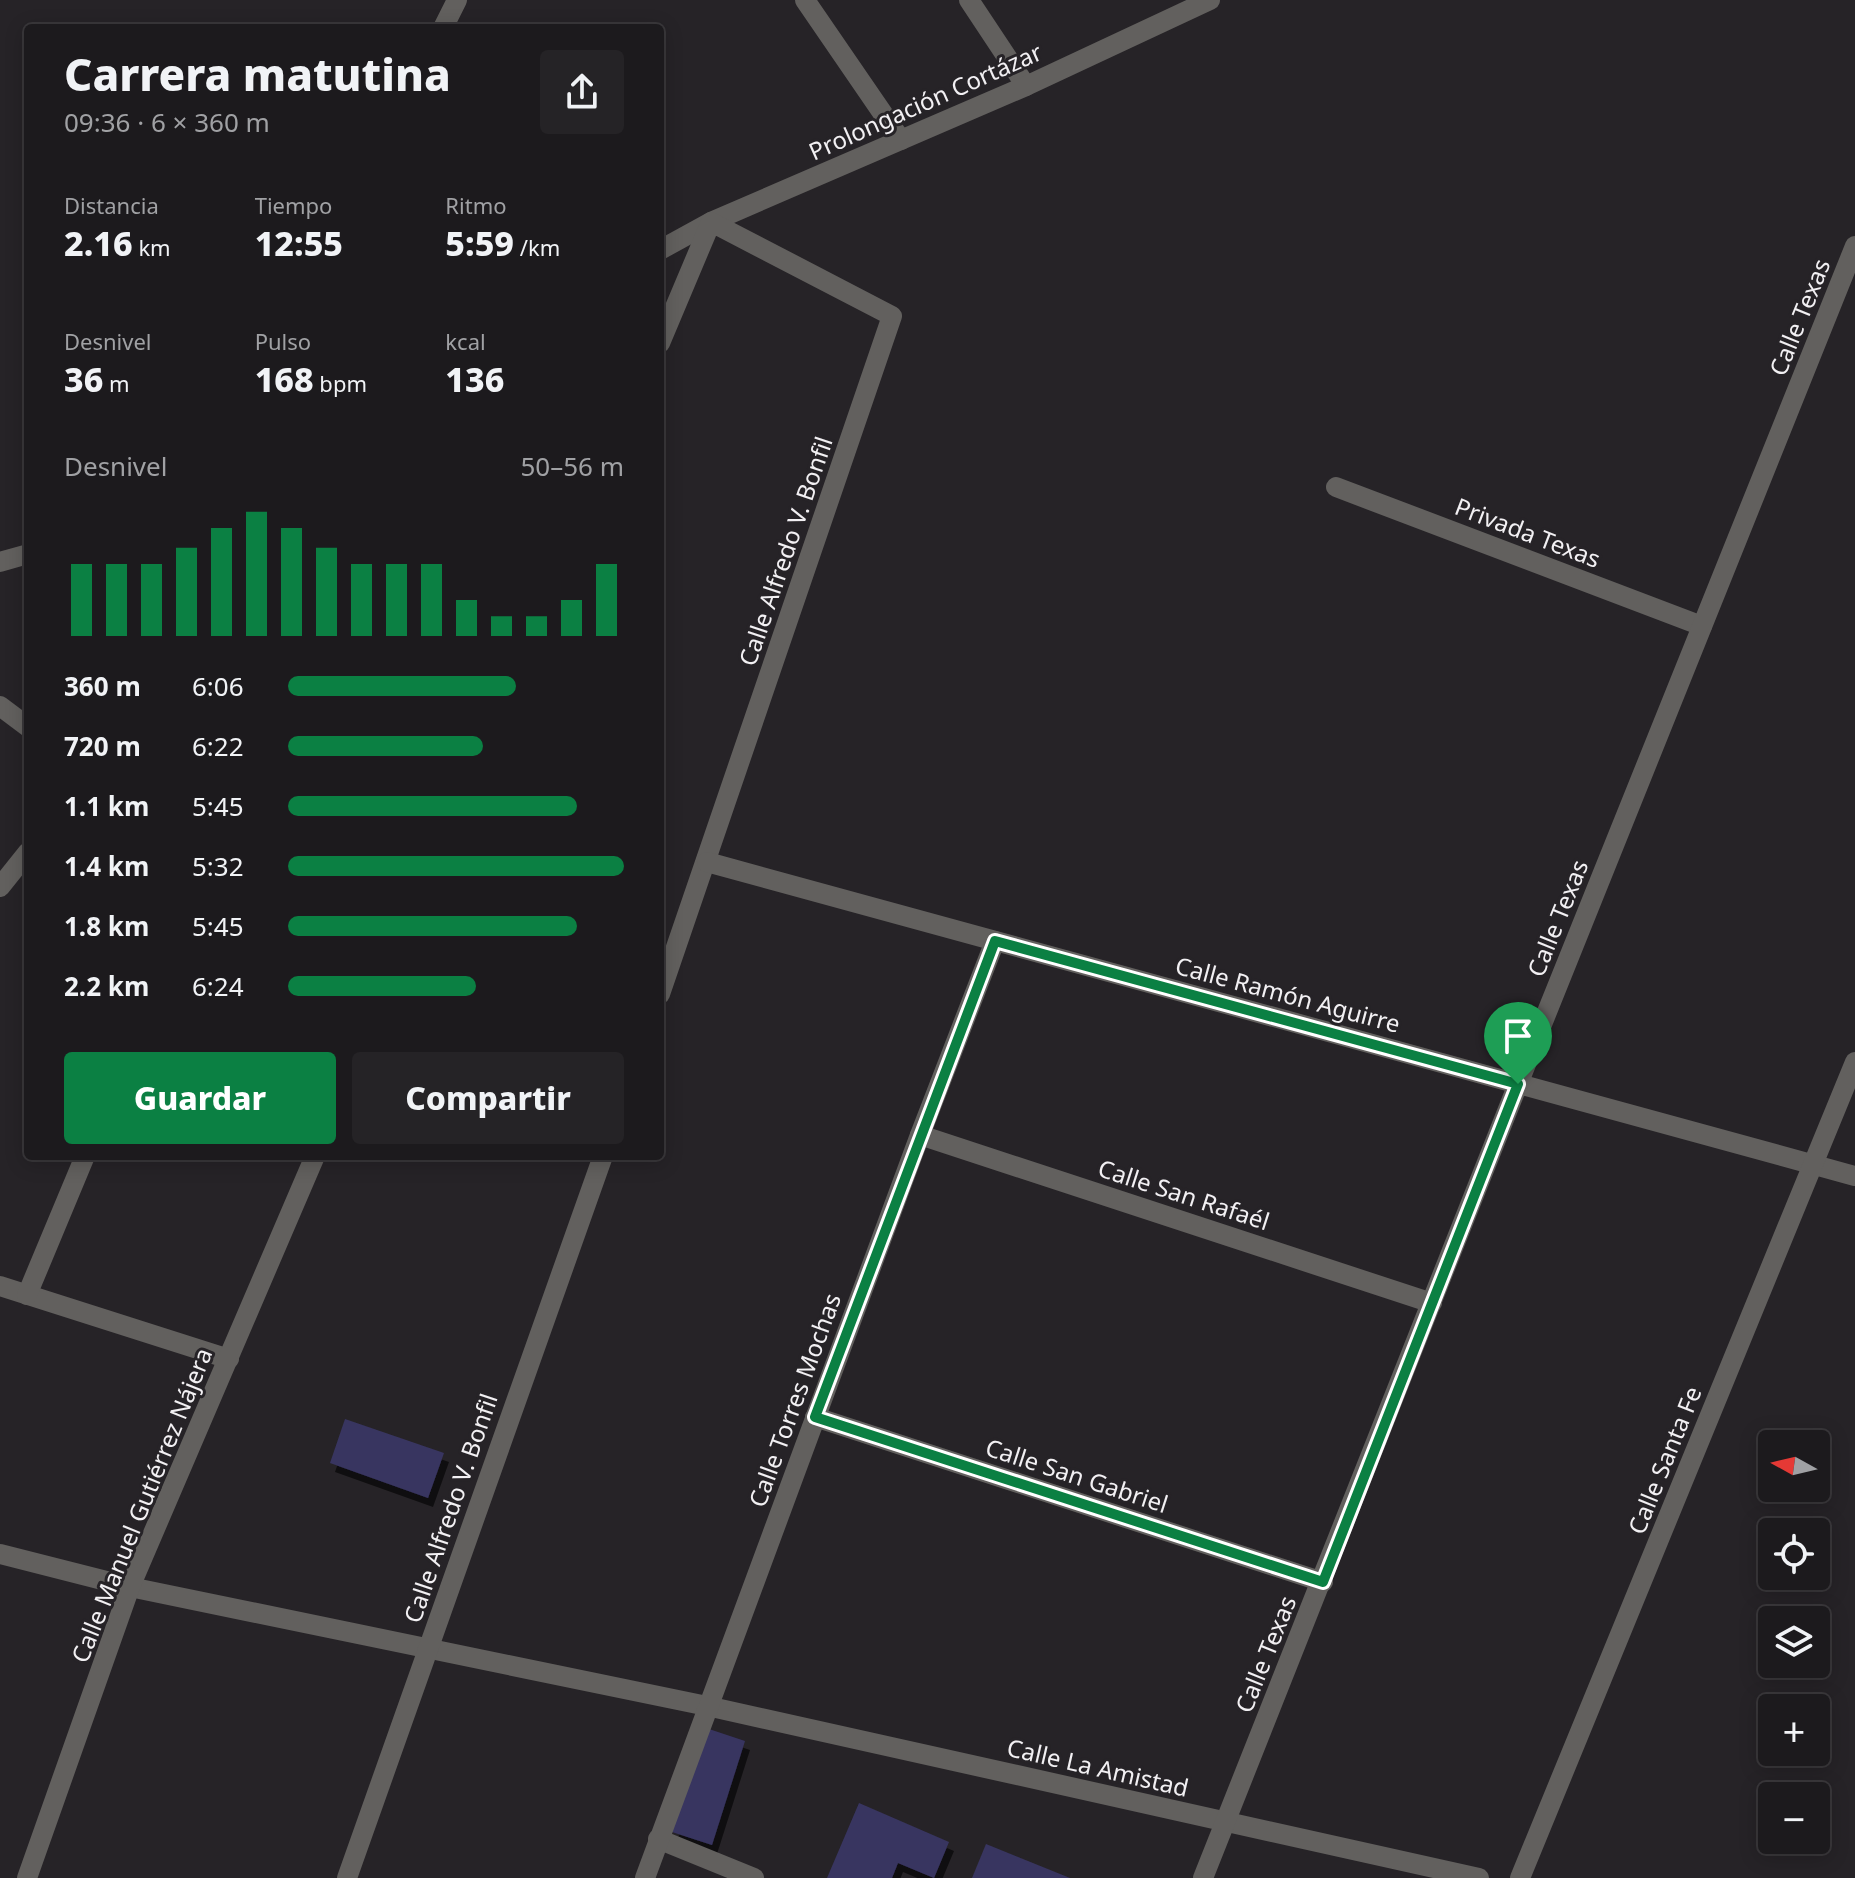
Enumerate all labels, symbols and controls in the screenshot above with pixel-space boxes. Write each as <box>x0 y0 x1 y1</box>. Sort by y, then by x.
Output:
street label: Prolongación Cortázar <box>803 35 1047 167</box>
text: Carrera matutina <box>64 44 451 104</box>
button: share <box>540 50 624 134</box>
text: 09:36 · 6 × 360 m <box>64 104 270 140</box>
text: Distancia <box>64 190 159 220</box>
text: Tiempo <box>255 190 332 220</box>
text: Ritmo <box>445 190 507 220</box>
text: 2.16 <box>64 220 133 266</box>
text: 12:55 <box>255 220 343 266</box>
text: 5:59 <box>445 220 514 266</box>
text: km <box>133 232 171 262</box>
text: /km <box>514 232 560 262</box>
street label: Calle Texas <box>1761 254 1837 380</box>
text: Desnivel <box>64 326 152 356</box>
text: Pulso <box>255 326 311 356</box>
text: kcal <box>445 326 486 356</box>
text: 36 <box>64 356 103 402</box>
text: 168 <box>255 356 314 402</box>
text: 136 <box>445 356 504 402</box>
text: m <box>103 368 130 398</box>
text: bpm <box>314 368 367 398</box>
street label: Calle Alfredo V. Bonfil <box>730 432 840 670</box>
text: Desnivel <box>64 448 167 484</box>
text: 50–56 m <box>520 448 624 484</box>
street label: Privada Texas <box>1451 489 1605 575</box>
text: 360 m <box>64 668 141 704</box>
text: 6:06 <box>192 668 244 704</box>
text: 720 m <box>64 728 141 764</box>
text: 6:22 <box>192 728 244 764</box>
text: 1.1 km <box>64 788 149 824</box>
text: 5:45 <box>192 788 244 824</box>
text: 1.4 km <box>64 848 149 884</box>
text: 5:32 <box>192 848 244 884</box>
street label: Calle Texas <box>1519 855 1595 981</box>
text: 1.8 km <box>64 908 149 944</box>
text: 5:45 <box>192 908 244 944</box>
street label: Calle Ramón Aguirre <box>1172 948 1404 1040</box>
text: 2.2 km <box>64 968 149 1004</box>
text: 6:24 <box>192 968 244 1004</box>
pin <box>1484 1002 1552 1084</box>
icon: arrive <box>1496 1014 1540 1058</box>
button: Guardar <box>64 1052 336 1144</box>
button: Compartir <box>352 1052 624 1144</box>
street label: Calle San Rafaél <box>1094 1151 1274 1237</box>
street label: Calle Torres Mochas <box>740 1289 848 1511</box>
street label: Calle Manuel Gutiérrez Nájera <box>63 1343 219 1667</box>
street label: Calle Santa Fe <box>1619 1381 1709 1539</box>
street label: Calle Alfredo V. Bonfil <box>395 1389 505 1627</box>
street label: Calle San Gabriel <box>982 1430 1172 1520</box>
north arrow <box>1758 1430 1830 1502</box>
map controls <box>1758 1430 1830 1854</box>
button: locate <box>1758 1518 1830 1590</box>
street label: Calle Texas <box>1227 1591 1303 1717</box>
button: layers <box>1758 1606 1830 1678</box>
button: + <box>1758 1694 1830 1766</box>
street label: Calle La Amistad <box>1004 1730 1192 1804</box>
button: − <box>1758 1782 1830 1854</box>

